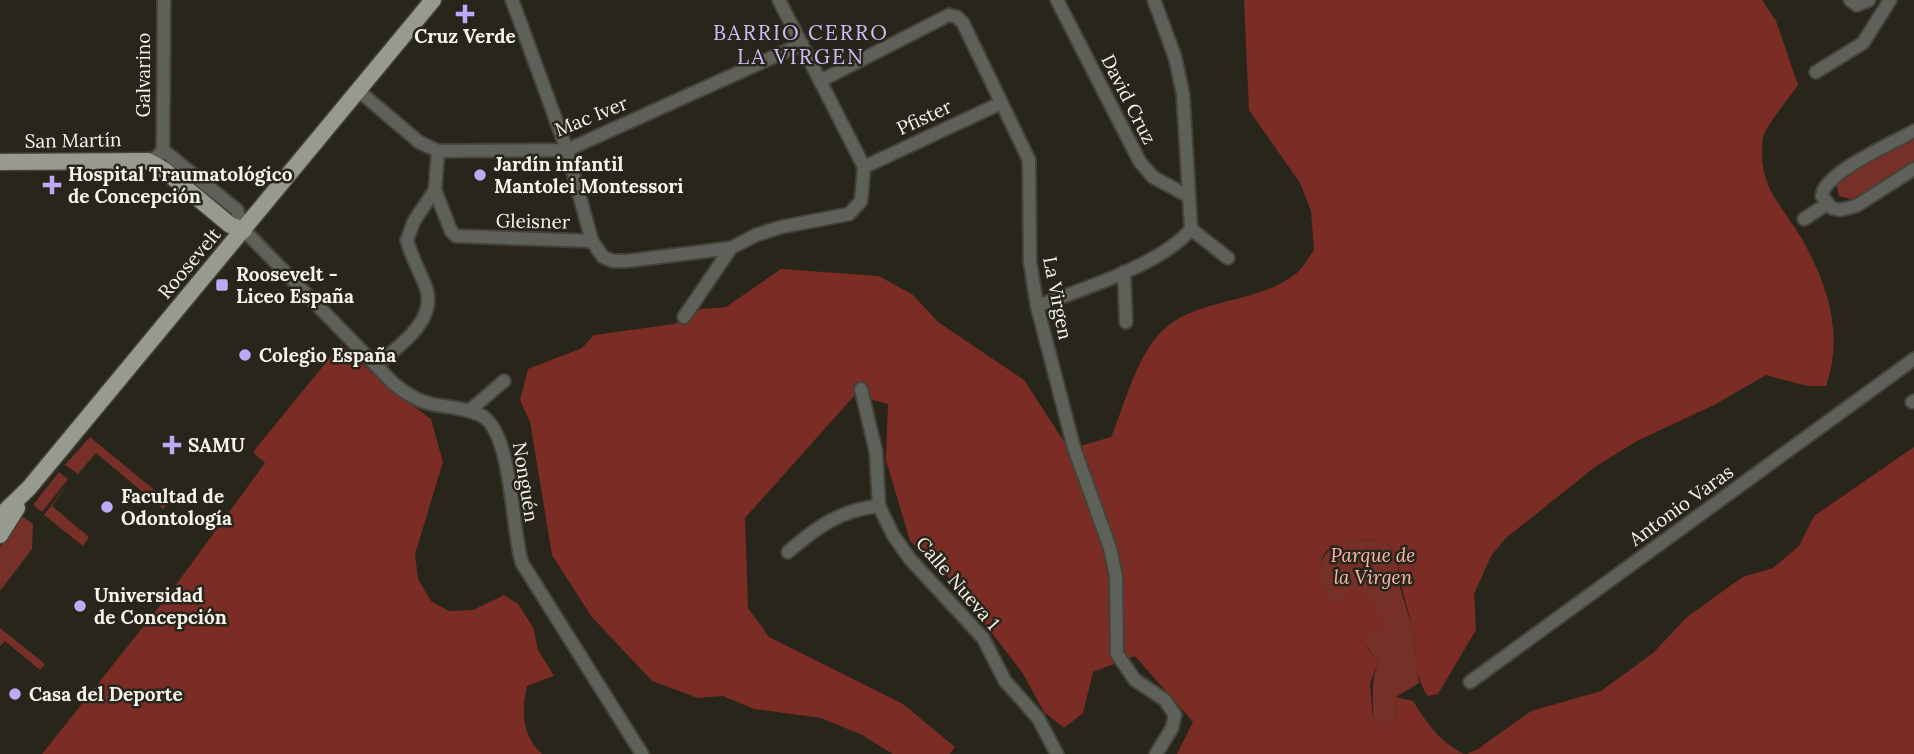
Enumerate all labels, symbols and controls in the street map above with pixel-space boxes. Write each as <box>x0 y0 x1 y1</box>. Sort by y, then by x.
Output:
marker: Cruz Verde <box>457 6 473 22</box>
district label: BARRIO CERRO LA VIRGEN <box>713 19 889 70</box>
place label: Cruz Verde <box>414 24 516 48</box>
street label: Galvarino <box>131 33 155 117</box>
street label: David Cruz <box>1096 50 1162 148</box>
street label: Mac Iver <box>551 90 632 141</box>
street label: Pfister <box>893 94 956 140</box>
street label: San Martín <box>24 127 122 153</box>
place label: Jardín infantil Mantolei Montessori <box>494 152 684 198</box>
place label: Hospital Traumatológico de Concepción <box>68 162 293 208</box>
marker: Jardín infantil Mantolei Montessori <box>472 167 488 183</box>
marker: Hospital Traumatológico de Concepción <box>42 175 62 195</box>
street label: Gleisner <box>496 208 571 234</box>
street label: Roosevelt <box>152 222 226 303</box>
street label: La Virgen <box>1038 254 1078 342</box>
place label: Roosevelt - Liceo España <box>236 262 354 308</box>
marker: Roosevelt - Liceo España <box>214 277 230 293</box>
place label: Colegio España <box>259 343 396 367</box>
marker: Colegio España <box>237 347 253 363</box>
place label: SAMU <box>188 433 245 457</box>
marker: SAMU <box>162 435 182 455</box>
street label: Nonguén <box>508 440 544 524</box>
street label: Antonio Varas <box>1623 459 1738 551</box>
place label: Facultad de Odontología <box>121 484 232 530</box>
marker: Facultad de Odontología <box>99 499 115 515</box>
street label: Calle Nueva 1 <box>911 531 1005 635</box>
park label: Parque de la Virgen <box>1331 543 1415 589</box>
place label: Universidad de Concepción <box>94 583 227 629</box>
marker: Universidad de Concepción <box>72 598 88 614</box>
place label: Casa del Deporte <box>29 682 183 706</box>
marker: Casa del Deporte <box>7 686 23 702</box>

